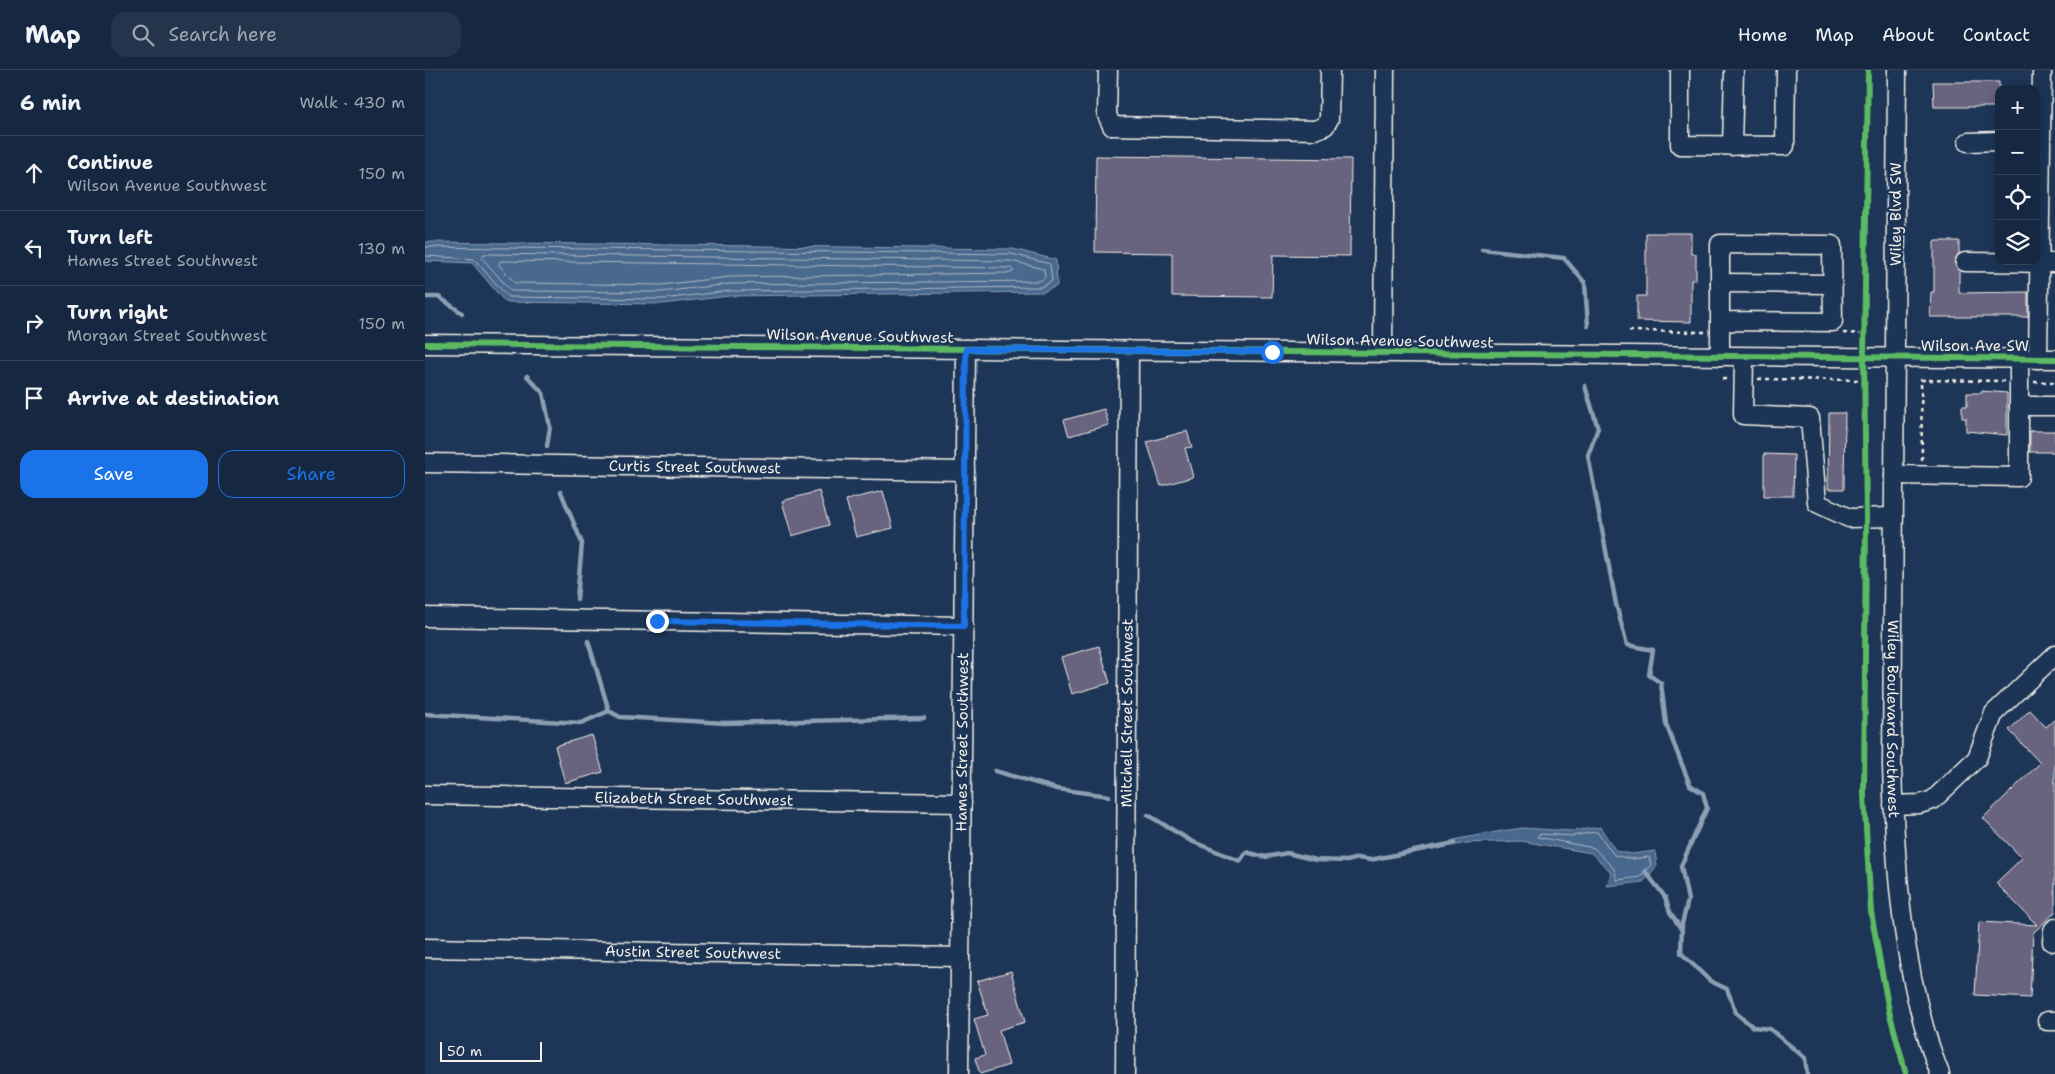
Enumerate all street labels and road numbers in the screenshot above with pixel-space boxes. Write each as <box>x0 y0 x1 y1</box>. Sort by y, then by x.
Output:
street label: Wiley Blvd SW <box>1886 162 1906 266</box>
street label: Wilson Avenue Southwest <box>766 324 954 348</box>
street label: Wilson Avenue Southwest <box>1306 329 1494 353</box>
street label: Wilson Ave SW <box>1921 336 2029 356</box>
street label: Curtis Street Southwest <box>609 456 781 478</box>
street label: Mitchell Street Southwest <box>1116 619 1138 808</box>
street label: Wiley Boulevard Southwest <box>1882 620 1904 819</box>
street label: Hames Street Southwest <box>951 652 973 832</box>
street label: Elizabeth Street Southwest <box>595 788 793 810</box>
street label: Austin Street Southwest <box>605 941 781 964</box>

